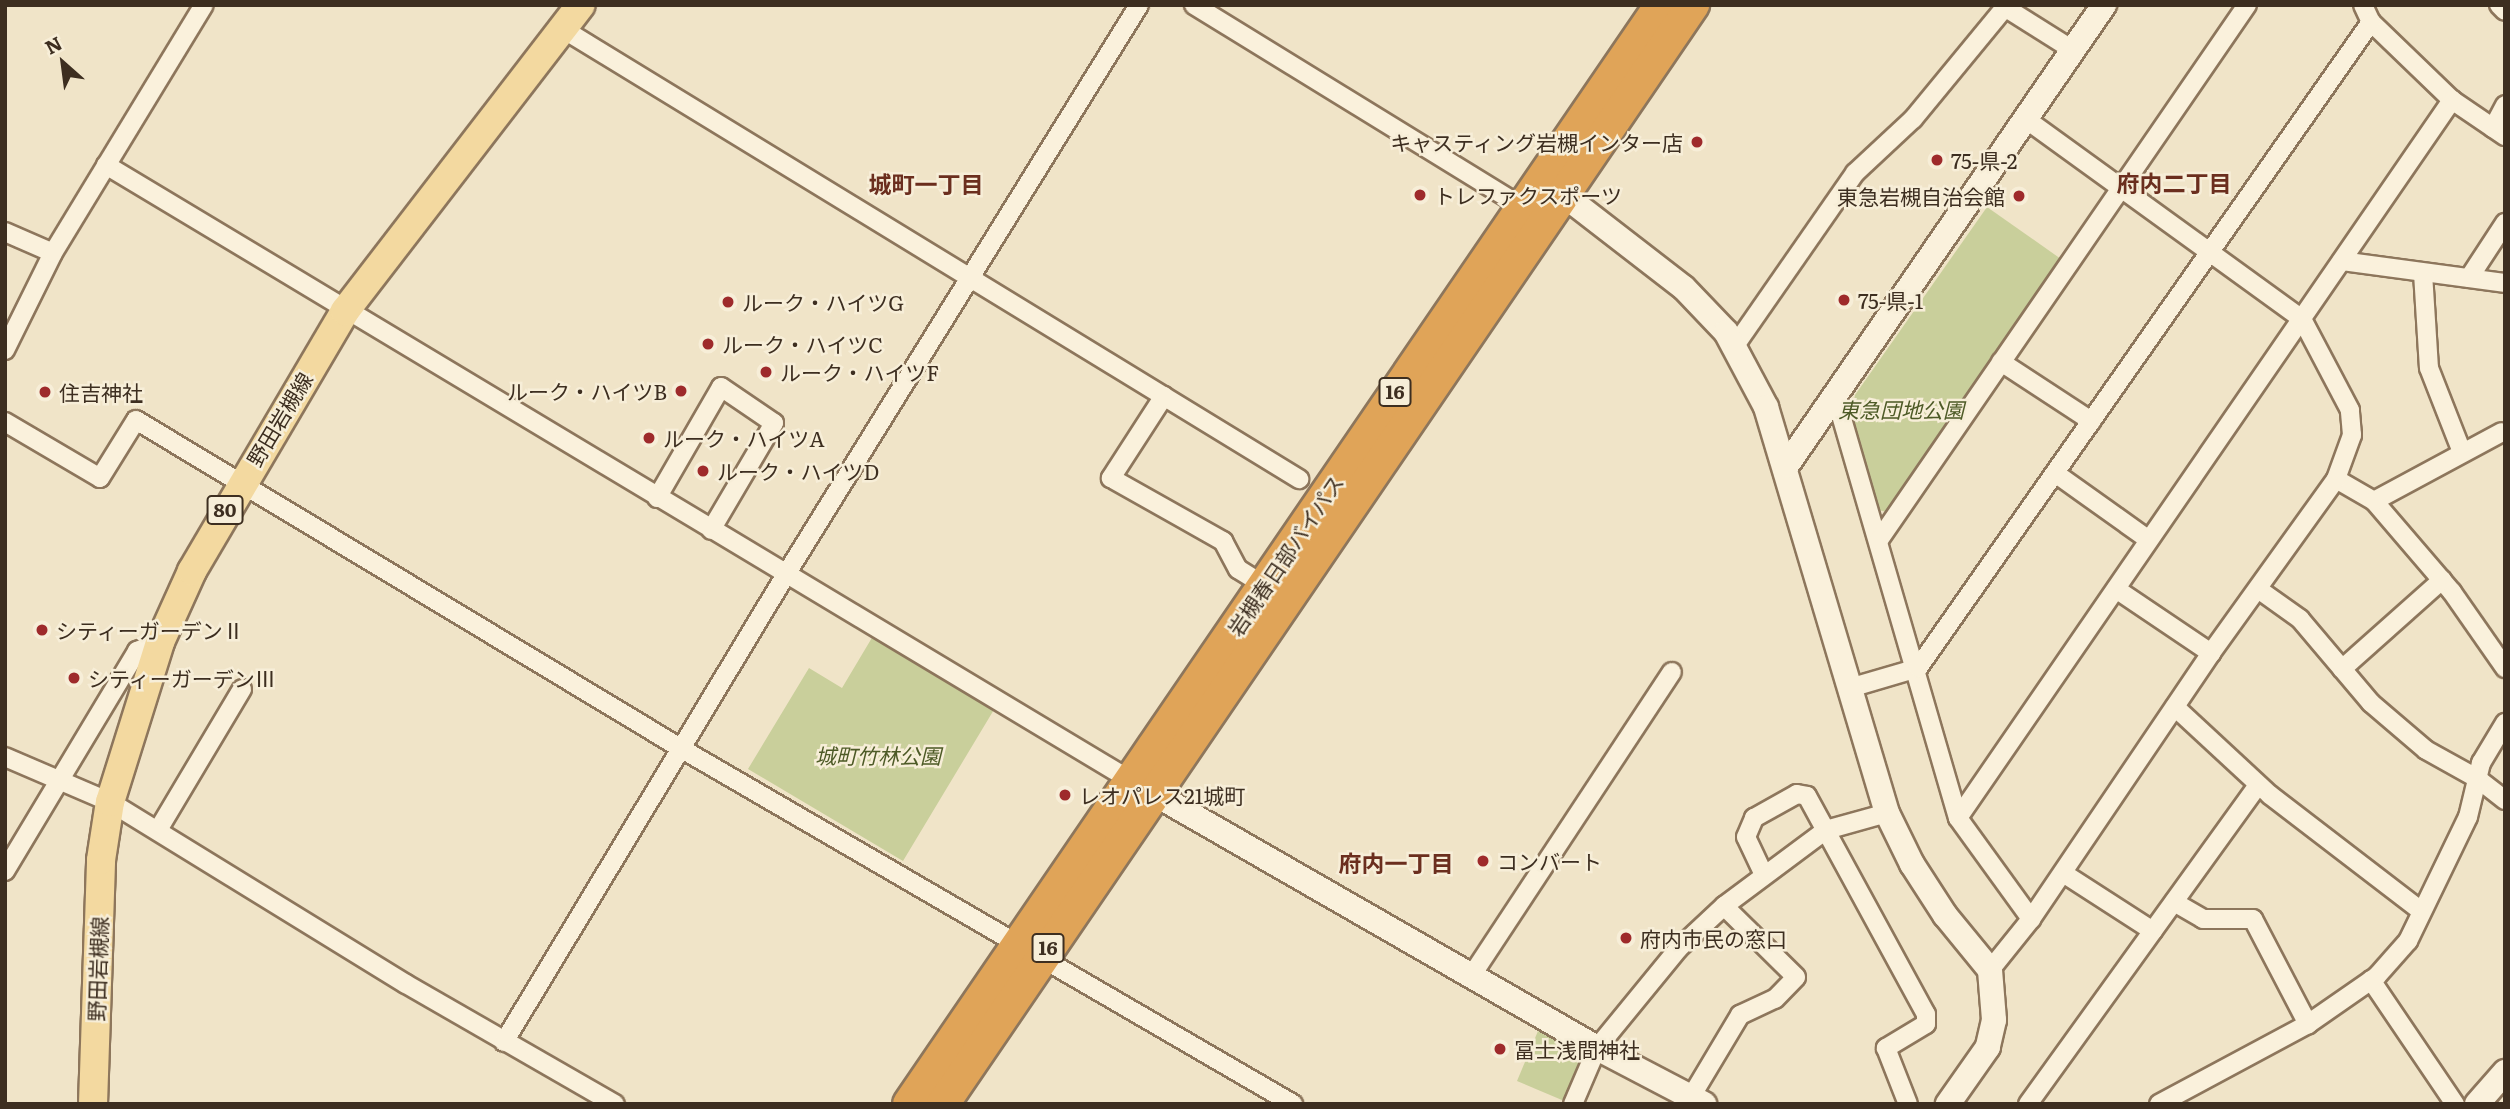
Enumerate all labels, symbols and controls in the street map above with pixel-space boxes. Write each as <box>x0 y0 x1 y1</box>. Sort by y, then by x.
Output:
north arrow <box>28 28 98 98</box>
text: N <box>40 28 67 61</box>
place label: キャスティング岩槻インター店 <box>1389 129 1683 155</box>
marker: キャスティング岩槻インター店 <box>1689 134 1705 150</box>
place label: 75-県-2 <box>1951 147 2017 173</box>
marker: 75-県-2 <box>1929 152 1945 168</box>
district label: 府内二丁目 <box>2117 168 2231 196</box>
district label: 城町一丁目 <box>869 169 983 197</box>
place label: トレファクスポーツ <box>1434 182 1623 208</box>
place label: 東急岩槻自治会館 <box>1837 183 2005 209</box>
marker: トレファクスポーツ <box>1412 187 1428 203</box>
marker: 東急岩槻自治会館 <box>2011 188 2027 204</box>
place label: 75-県-1 <box>1858 287 1923 313</box>
place label: ルーク・ハイツG <box>742 289 904 315</box>
marker: 75-県-1 <box>1836 292 1852 308</box>
marker: ルーク・ハイツG <box>720 294 736 310</box>
place label: ルーク・ハイツC <box>722 331 883 357</box>
marker: ルーク・ハイツC <box>700 336 716 352</box>
place label: ルーク・ハイツF <box>780 359 939 385</box>
marker: ルーク・ハイツF <box>758 364 774 380</box>
street label: 野田岩槻線 <box>241 368 317 470</box>
road number: 16 <box>1378 376 1412 408</box>
place label: ルーク・ハイツB <box>507 378 667 404</box>
place label: 住吉神社 <box>59 379 143 405</box>
marker: ルーク・ハイツB <box>673 383 689 399</box>
marker: 住吉神社 <box>37 384 53 400</box>
park label: 東急団地公園 <box>1838 396 1964 422</box>
place label: ルーク・ハイツA <box>663 425 825 451</box>
marker: ルーク・ハイツA <box>641 430 657 446</box>
place label: ルーク・ハイツD <box>717 458 880 484</box>
marker: ルーク・ハイツD <box>695 463 711 479</box>
street label: 岩槻春日部バイパス <box>1222 470 1348 640</box>
road number: 80 <box>206 495 244 526</box>
place label: シティーガーデンⅡ <box>56 617 245 643</box>
marker: シティーガーデンⅡ <box>34 622 50 638</box>
place label: シティーガーデンⅢ <box>88 665 277 691</box>
marker: シティーガーデンⅢ <box>66 670 82 686</box>
park label: 城町竹林公園 <box>815 742 941 768</box>
place label: レオパレス21城町 <box>1079 782 1245 808</box>
marker: レオパレス21城町 <box>1057 787 1073 803</box>
district label: 府内一丁目 <box>1339 848 1453 876</box>
place label: コンバート <box>1497 848 1602 874</box>
marker: コンバート <box>1475 853 1491 869</box>
street label: 野田岩槻線 <box>83 916 111 1022</box>
place label: 府内市民の窓口 <box>1640 925 1787 951</box>
marker: 府内市民の窓口 <box>1618 930 1634 946</box>
road number: 16 <box>1030 932 1066 964</box>
place label: 冨士浅間神社 <box>1514 1036 1640 1062</box>
marker: 冨士浅間神社 <box>1492 1041 1508 1057</box>

